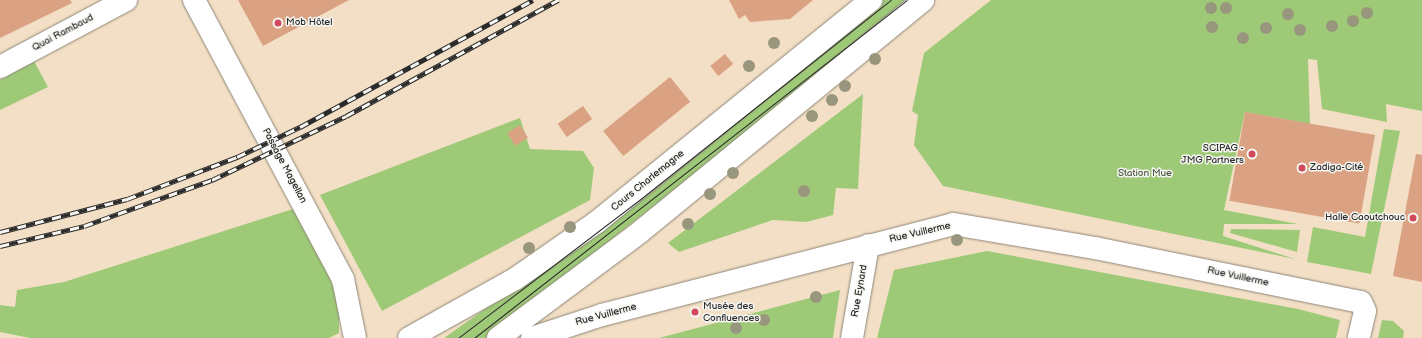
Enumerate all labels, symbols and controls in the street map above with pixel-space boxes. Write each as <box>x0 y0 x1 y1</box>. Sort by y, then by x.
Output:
street label: Quai Rambaud <box>30 12 96 54</box>
place label: Mob Hôtel <box>286 17 332 29</box>
marker: Mob Hôtel <box>273 18 283 28</box>
street label: Passage Magellan <box>259 126 309 206</box>
place label: SCIPAG - JMG Partners <box>1181 142 1244 166</box>
street label: Cours Charlemagne <box>609 148 687 214</box>
marker: SCIPAG - JMG Partners <box>1247 149 1257 159</box>
place label: Zadiga-Cité <box>1310 162 1363 174</box>
marker: Zadiga-Cité <box>1297 163 1307 173</box>
park label: Station Mue <box>1118 168 1172 180</box>
place label: Halle Caoutchouc <box>1325 212 1405 224</box>
marker: Halle Caoutchouc <box>1408 213 1418 223</box>
street label: Rue Vuillerme <box>888 220 952 246</box>
street label: Rue Eynard <box>850 264 870 318</box>
street label: Rue Vuillerme <box>1206 265 1270 289</box>
place label: Musée des Confluences <box>703 300 759 324</box>
street label: Rue Vuillerme <box>574 301 638 329</box>
marker: Musée des Confluences <box>690 307 700 317</box>

